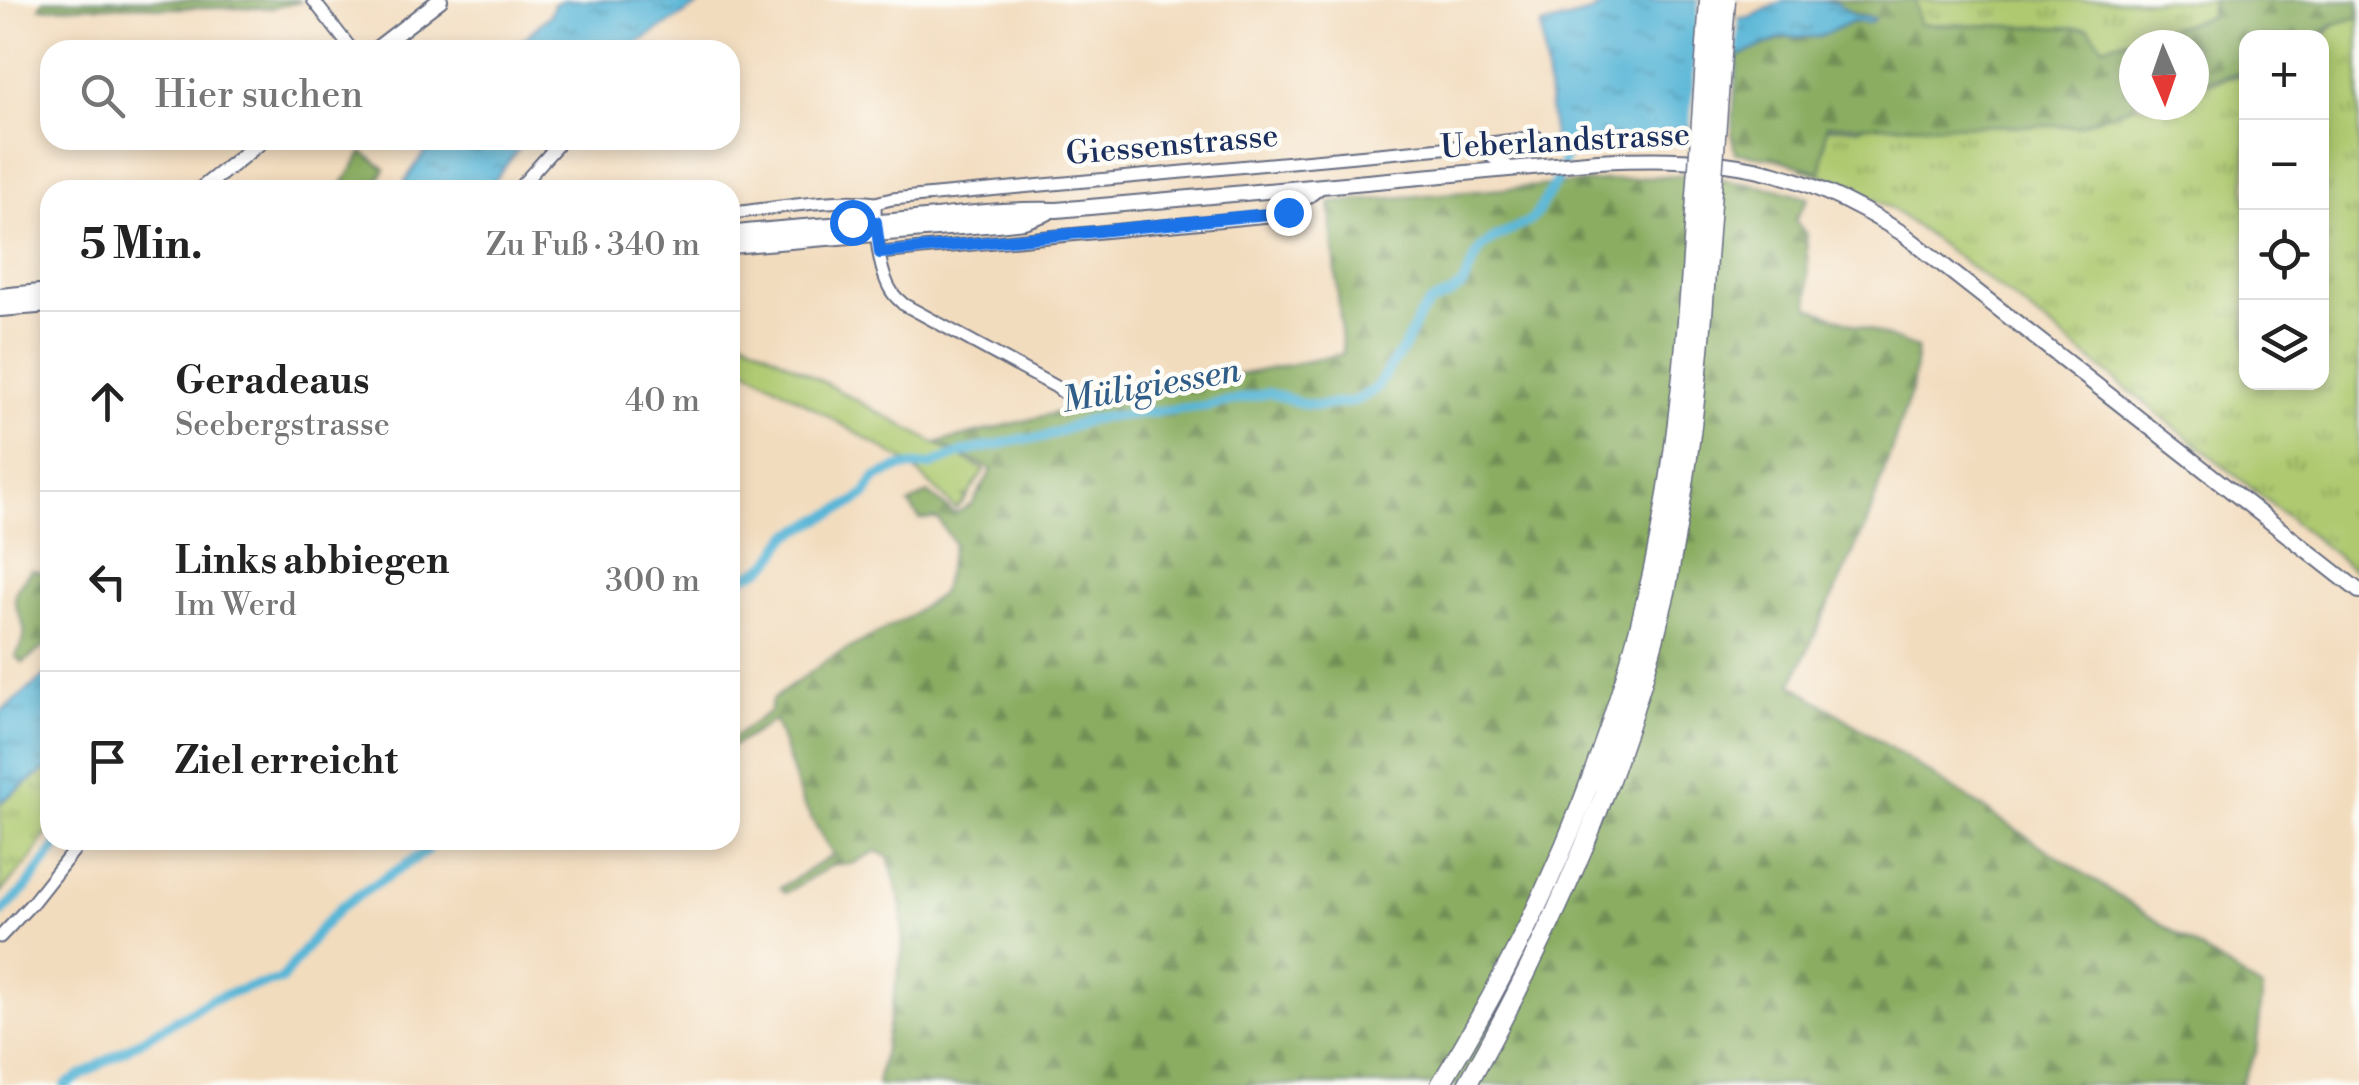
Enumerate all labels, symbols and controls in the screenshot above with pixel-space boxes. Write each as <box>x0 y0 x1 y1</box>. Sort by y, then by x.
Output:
north arrow <box>2119 30 2209 120</box>
map controls <box>2239 30 2329 390</box>
button: + <box>2239 30 2329 120</box>
search box <box>40 40 740 150</box>
icon: search <box>75 68 130 123</box>
text: Hier suchen <box>155 72 363 119</box>
street label: Ueberlandstrasse <box>1439 114 1691 168</box>
street label: Giessenstrasse <box>1064 116 1280 174</box>
button: − <box>2239 120 2329 210</box>
route end <box>1266 190 1312 236</box>
route start <box>830 200 876 246</box>
button: locate <box>2239 210 2329 300</box>
text: 5 Min. <box>80 219 202 272</box>
text: Zu Fuß · 340 m <box>486 225 700 265</box>
button: layers <box>2239 300 2329 390</box>
water label: Müligiessen <box>1058 349 1244 423</box>
text: Geradeaus <box>175 358 369 405</box>
icon: ahead <box>80 374 135 429</box>
text: 40 m <box>625 381 700 421</box>
text: Seebergstrasse <box>175 405 390 445</box>
text: Links abbiegen <box>175 538 449 585</box>
icon: left <box>80 554 135 609</box>
text: 300 m <box>605 561 700 601</box>
text: Im Werd <box>175 585 297 625</box>
icon: arrive <box>80 734 135 789</box>
text: Ziel erreicht <box>175 738 398 785</box>

